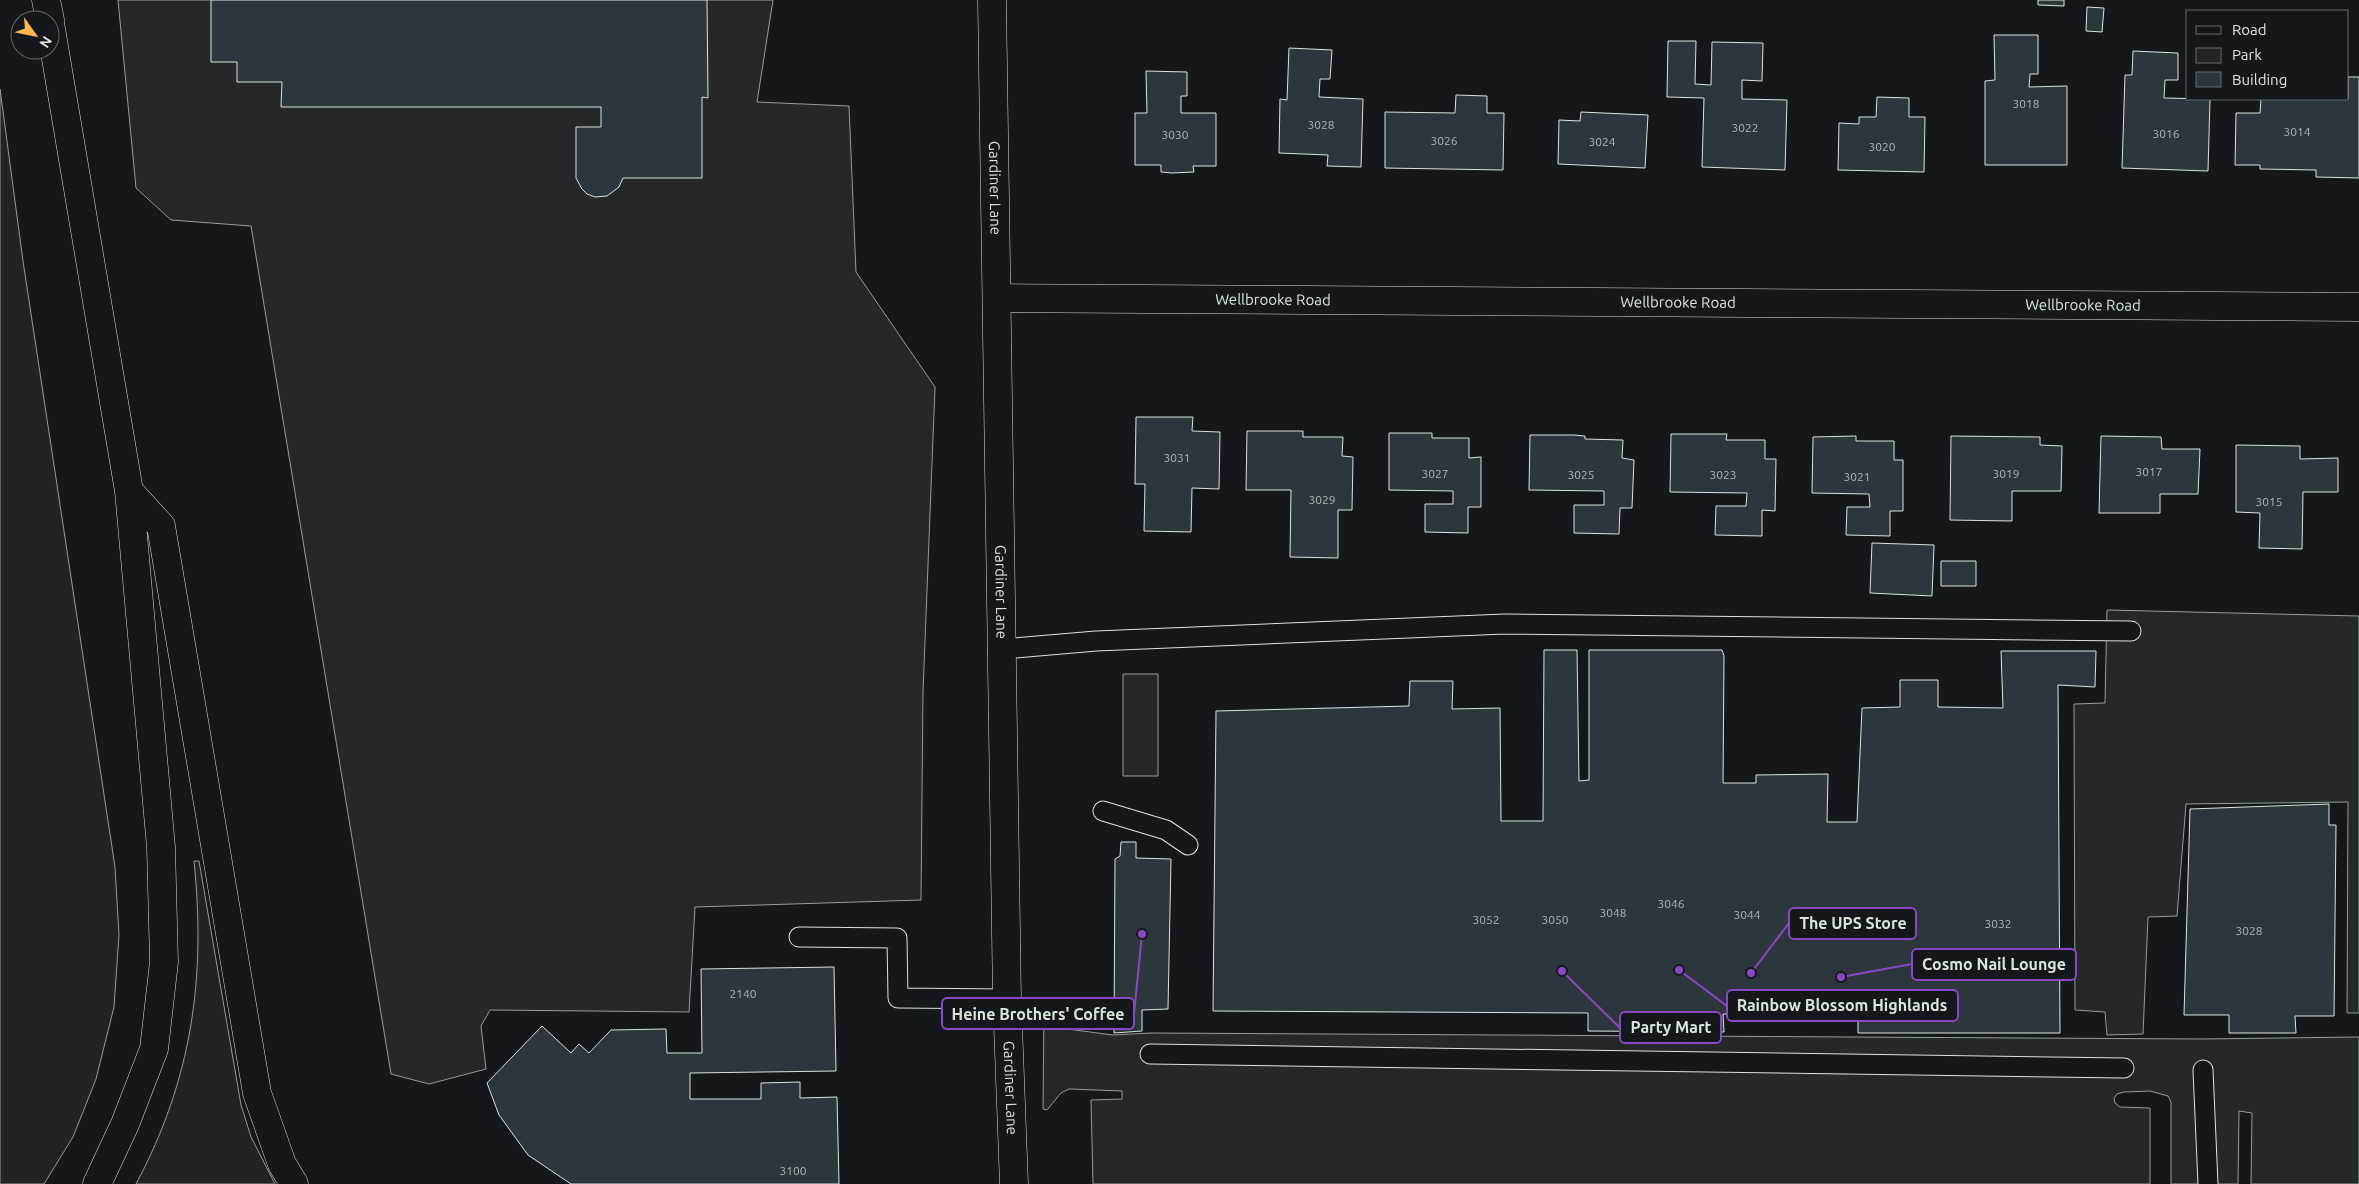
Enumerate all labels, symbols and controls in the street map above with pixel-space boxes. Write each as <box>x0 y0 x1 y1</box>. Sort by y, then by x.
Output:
north arrow <box>10 10 60 60</box>
legend <box>2186 10 2349 100</box>
text: Road <box>2232 21 2267 38</box>
text: N <box>36 33 55 51</box>
text: Park <box>2232 46 2262 63</box>
text: Building <box>2232 71 2287 88</box>
house number: 3018 <box>2012 97 2040 110</box>
house number: 3028 <box>1307 118 1335 131</box>
house number: 3022 <box>1731 121 1759 134</box>
house number: 3014 <box>2283 125 2311 138</box>
house number: 3016 <box>2152 127 2180 140</box>
house number: 3030 <box>1161 128 1189 141</box>
house number: 3026 <box>1430 134 1458 147</box>
house number: 3024 <box>1588 135 1616 148</box>
house number: 3020 <box>1868 140 1896 153</box>
street label: Gardiner Lane <box>986 141 1005 235</box>
street label: Wellbrooke Road <box>1215 290 1331 308</box>
street label: Wellbrooke Road <box>1620 293 1736 311</box>
street label: Wellbrooke Road <box>2025 296 2141 314</box>
house number: 3031 <box>1163 451 1191 464</box>
house number: 3017 <box>2135 465 2163 478</box>
house number: 3027 <box>1421 467 1449 480</box>
house number: 3019 <box>1992 467 2020 480</box>
house number: 3025 <box>1567 468 1595 481</box>
house number: 3023 <box>1709 468 1737 481</box>
house number: 3021 <box>1843 470 1871 483</box>
house number: 3029 <box>1308 493 1336 506</box>
house number: 3015 <box>2255 495 2283 508</box>
street label: Gardiner Lane <box>992 545 1011 639</box>
house number: 3046 <box>1657 897 1685 910</box>
house number: 3048 <box>1599 906 1627 919</box>
house number: 3044 <box>1733 908 1761 921</box>
callout: The UPS Store <box>1789 908 1916 939</box>
house number: 3052 <box>1472 913 1500 926</box>
house number: 3050 <box>1541 913 1569 926</box>
text: The UPS Store <box>1799 914 1907 932</box>
house number: 3032 <box>1984 917 2012 930</box>
house number: 3028 <box>2235 924 2263 937</box>
callout: Cosmo Nail Lounge <box>1912 949 2076 980</box>
text: Cosmo Nail Lounge <box>1922 955 2066 973</box>
house number: 2140 <box>729 987 757 1000</box>
callout: Rainbow Blossom Highlands <box>1727 990 1958 1021</box>
text: Rainbow Blossom Highlands <box>1737 996 1947 1014</box>
callout: Heine Brothers' Coffee <box>942 998 1134 1029</box>
text: Heine Brothers' Coffee <box>952 1005 1124 1023</box>
callout: Party Mart <box>1620 1012 1721 1043</box>
text: Party Mart <box>1631 1018 1712 1036</box>
street label: Gardiner Lane <box>1001 1041 1021 1135</box>
house number: 3100 <box>779 1164 807 1177</box>

